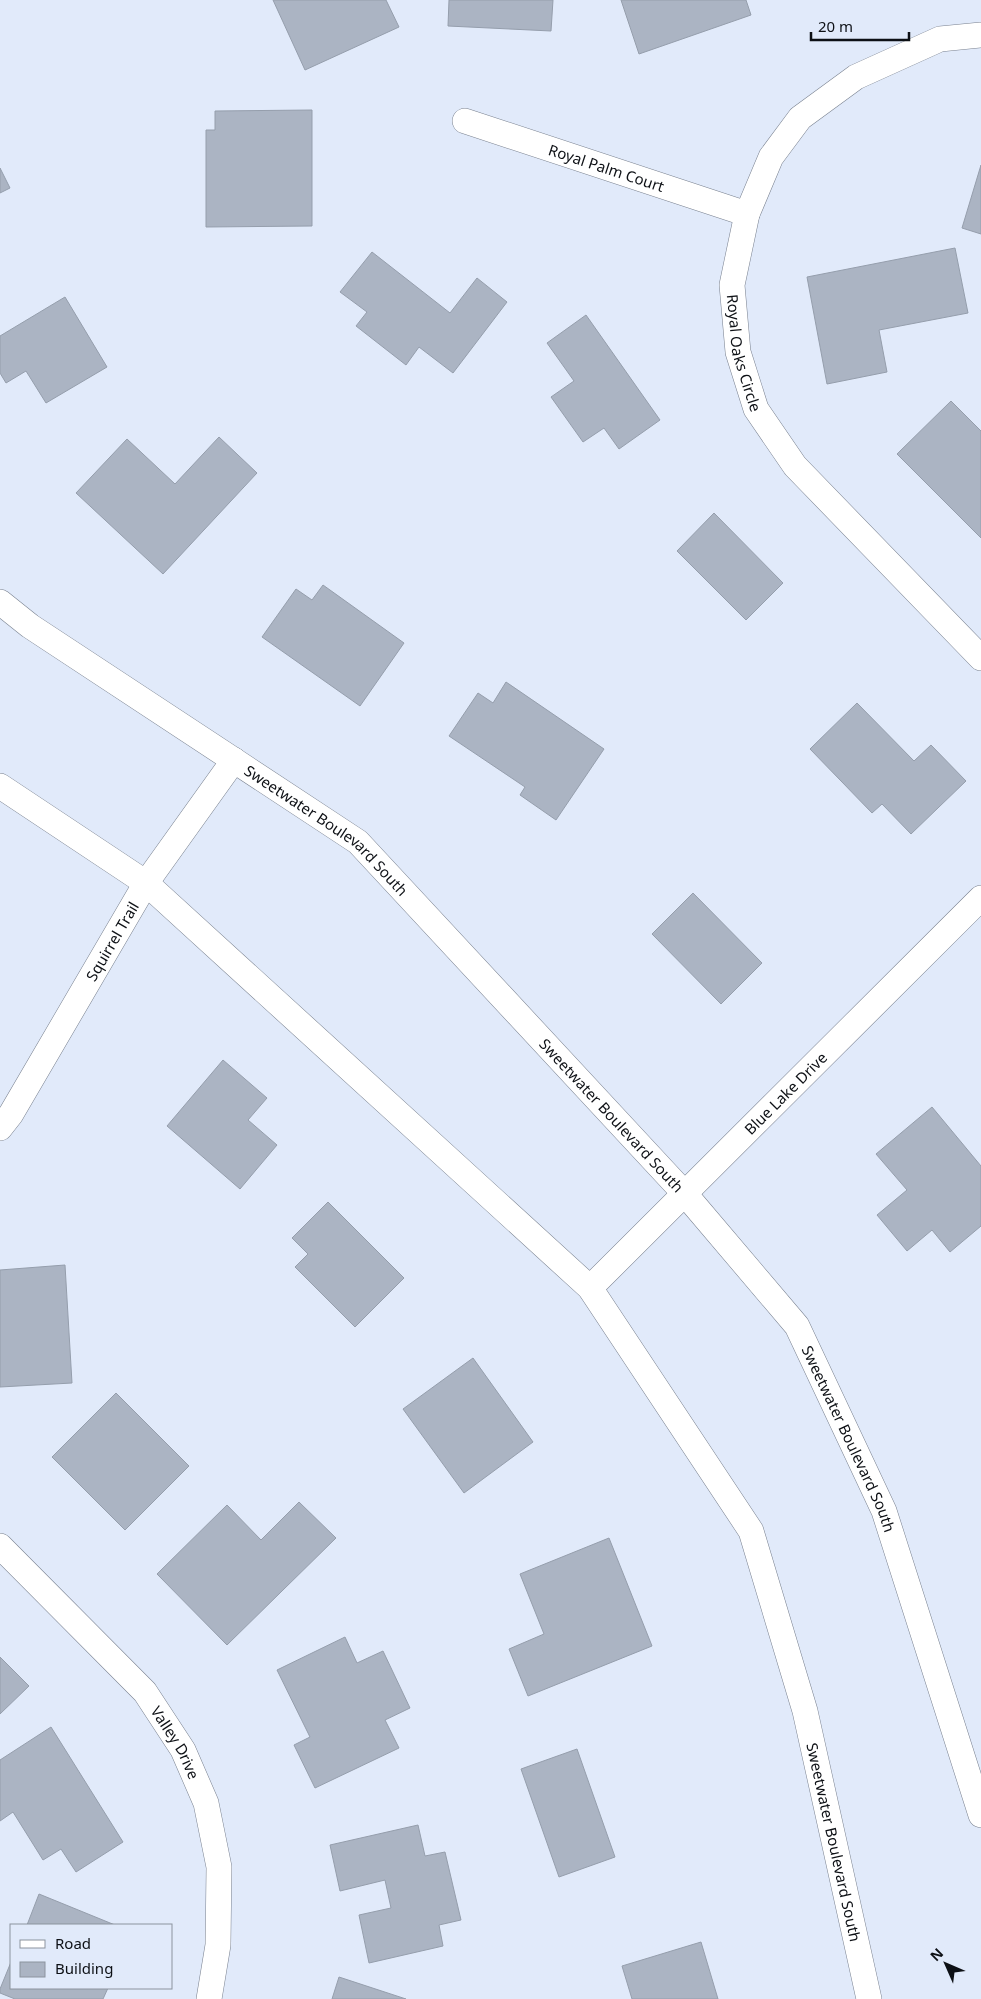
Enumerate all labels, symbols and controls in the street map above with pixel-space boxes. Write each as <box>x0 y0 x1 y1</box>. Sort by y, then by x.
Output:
scale bar <box>811 10 908 42</box>
text: 20 m <box>818 16 853 36</box>
street label: Royal Palm Court <box>546 139 668 196</box>
street label: Royal Oaks Circle <box>723 293 766 414</box>
street label: Sweetwater Boulevard South <box>241 760 413 900</box>
street label: Squirrel Trail <box>81 898 143 984</box>
street label: Sweetwater Boulevard South <box>535 1034 688 1196</box>
street label: Blue Lake Drive <box>740 1047 831 1139</box>
street label: Sweetwater Boulevard South <box>798 1342 900 1534</box>
street label: Valley Drive <box>147 1702 204 1782</box>
street label: Sweetwater Boulevard South <box>802 1741 866 1943</box>
legend <box>10 1924 172 1989</box>
text: Road <box>55 1933 91 1953</box>
north arrow <box>921 1939 971 1989</box>
text: N <box>926 1944 947 1965</box>
text: Building <box>55 1958 113 1978</box>

